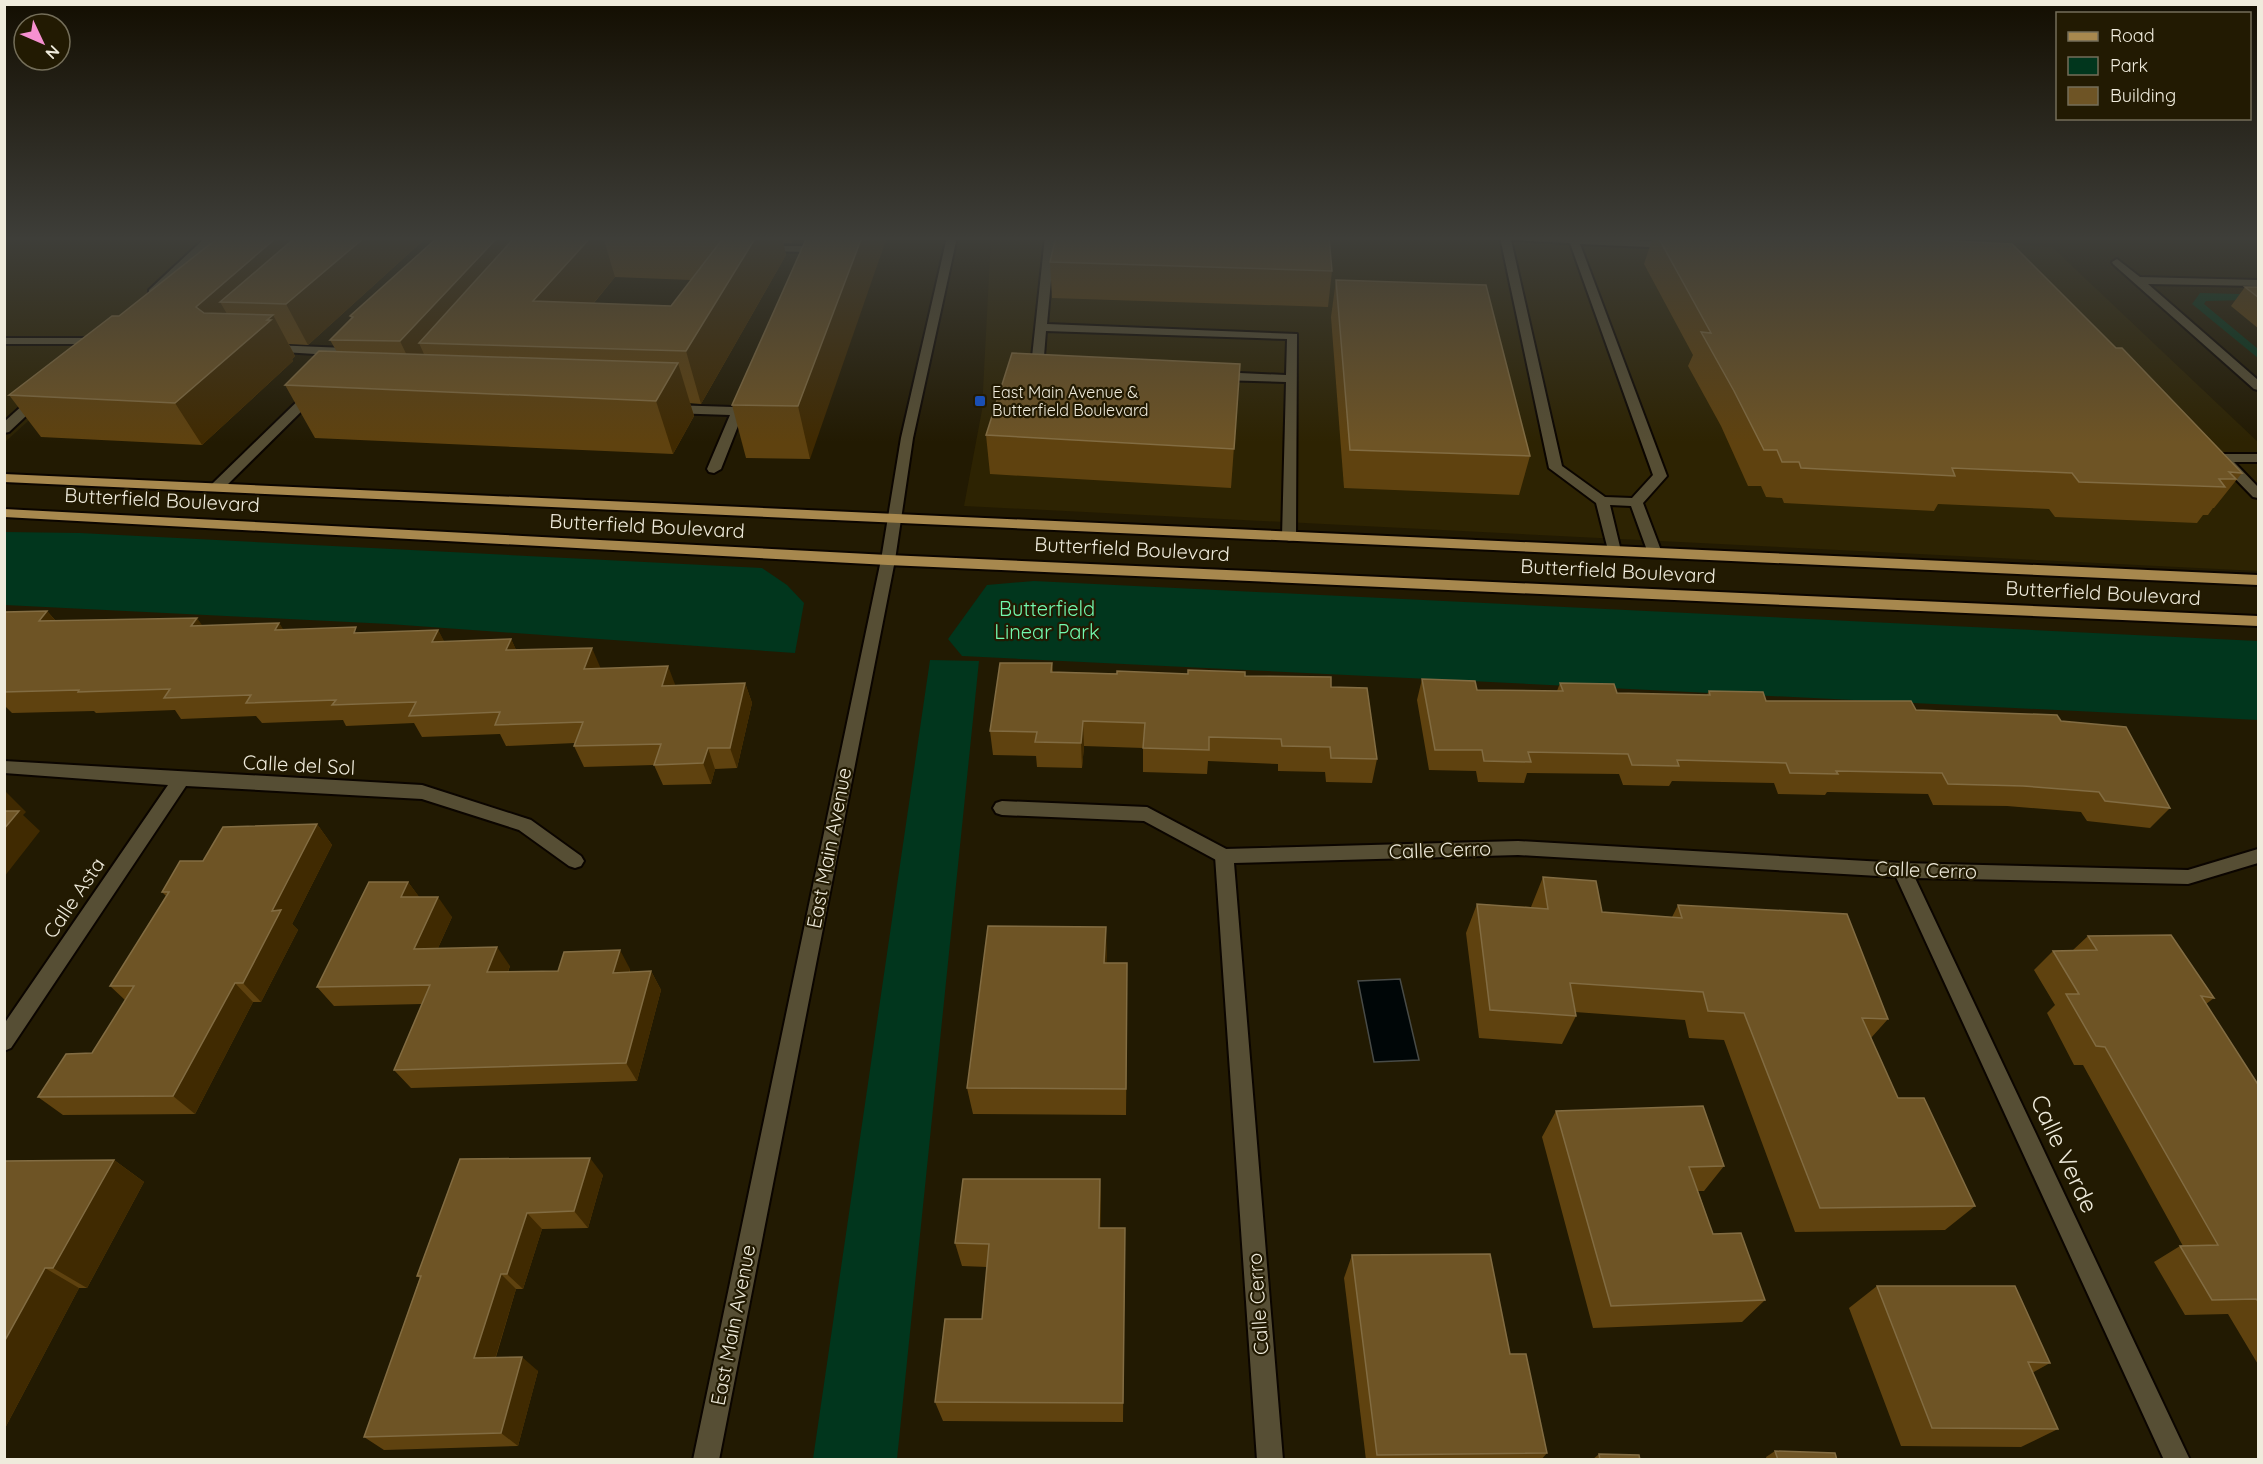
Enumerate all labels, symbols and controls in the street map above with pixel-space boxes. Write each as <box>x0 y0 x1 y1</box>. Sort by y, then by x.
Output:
north arrow <box>12 12 72 72</box>
legend <box>2056 12 2251 120</box>
text: Road <box>2110 24 2155 47</box>
text: N <box>42 41 64 64</box>
text: Park <box>2110 54 2148 77</box>
text: Building <box>2110 84 2176 107</box>
place label: East Main Avenue & Butterfield Boulevard <box>992 382 1149 420</box>
marker: East Main Avenue & Butterfield Boulevard <box>973 394 987 408</box>
street label: Butterfield Boulevard <box>64 482 260 517</box>
street label: Butterfield Boulevard <box>549 508 745 543</box>
street label: Butterfield Boulevard <box>1034 531 1230 566</box>
street label: Butterfield Boulevard <box>1520 553 1716 588</box>
street label: Butterfield Boulevard <box>2005 575 2201 610</box>
park label: Butterfield Linear Park <box>994 596 1100 644</box>
street label: Calle del Sol <box>242 749 356 780</box>
street label: East Main Avenue <box>801 765 856 931</box>
street label: Calle Cerro <box>1388 835 1492 864</box>
street label: Calle Asta <box>37 853 110 943</box>
street label: Calle Cerro <box>1874 855 1978 884</box>
street label: Calle Verde <box>2024 1090 2105 1217</box>
street label: East Main Avenue <box>705 1242 760 1408</box>
street label: Calle Cerro <box>1241 1252 1274 1356</box>

